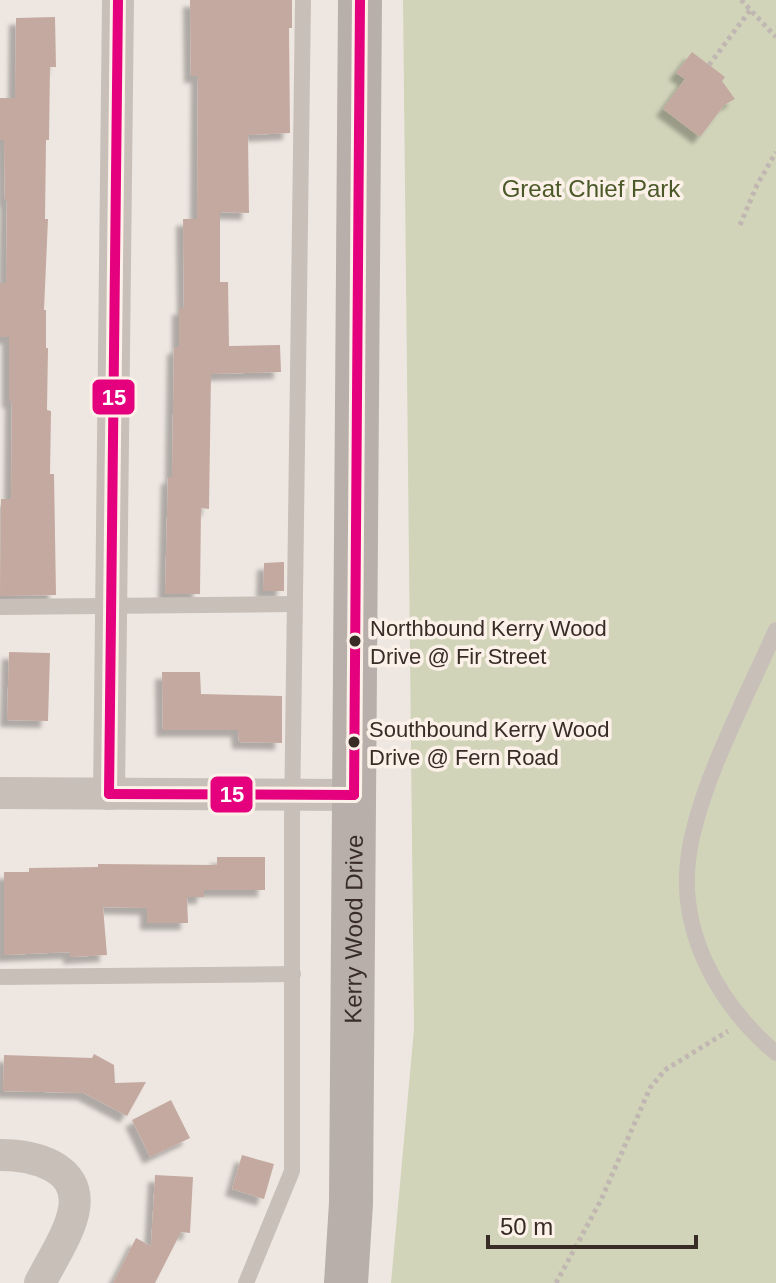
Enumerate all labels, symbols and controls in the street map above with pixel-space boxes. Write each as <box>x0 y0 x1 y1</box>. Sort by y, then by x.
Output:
park label: Great Chief Park <box>502 175 681 202</box>
line badge: 15 <box>91 378 136 416</box>
text: 15 <box>102 385 126 410</box>
place label: Northbound Kerry Wood Drive @ Fir Street <box>370 616 607 669</box>
marker: Northbound Kerry Wood Drive @ Fir Street <box>347 633 363 649</box>
place label: Southbound Kerry Wood Drive @ Fern Road <box>369 717 610 770</box>
marker: Southbound Kerry Wood Drive @ Fern Road <box>346 734 362 750</box>
line badge: 15 <box>209 775 254 814</box>
text: 15 <box>220 782 244 807</box>
street label: Kerry Wood Drive <box>339 835 367 1024</box>
scale bar <box>488 1199 696 1249</box>
text: 50 m <box>500 1213 553 1240</box>

